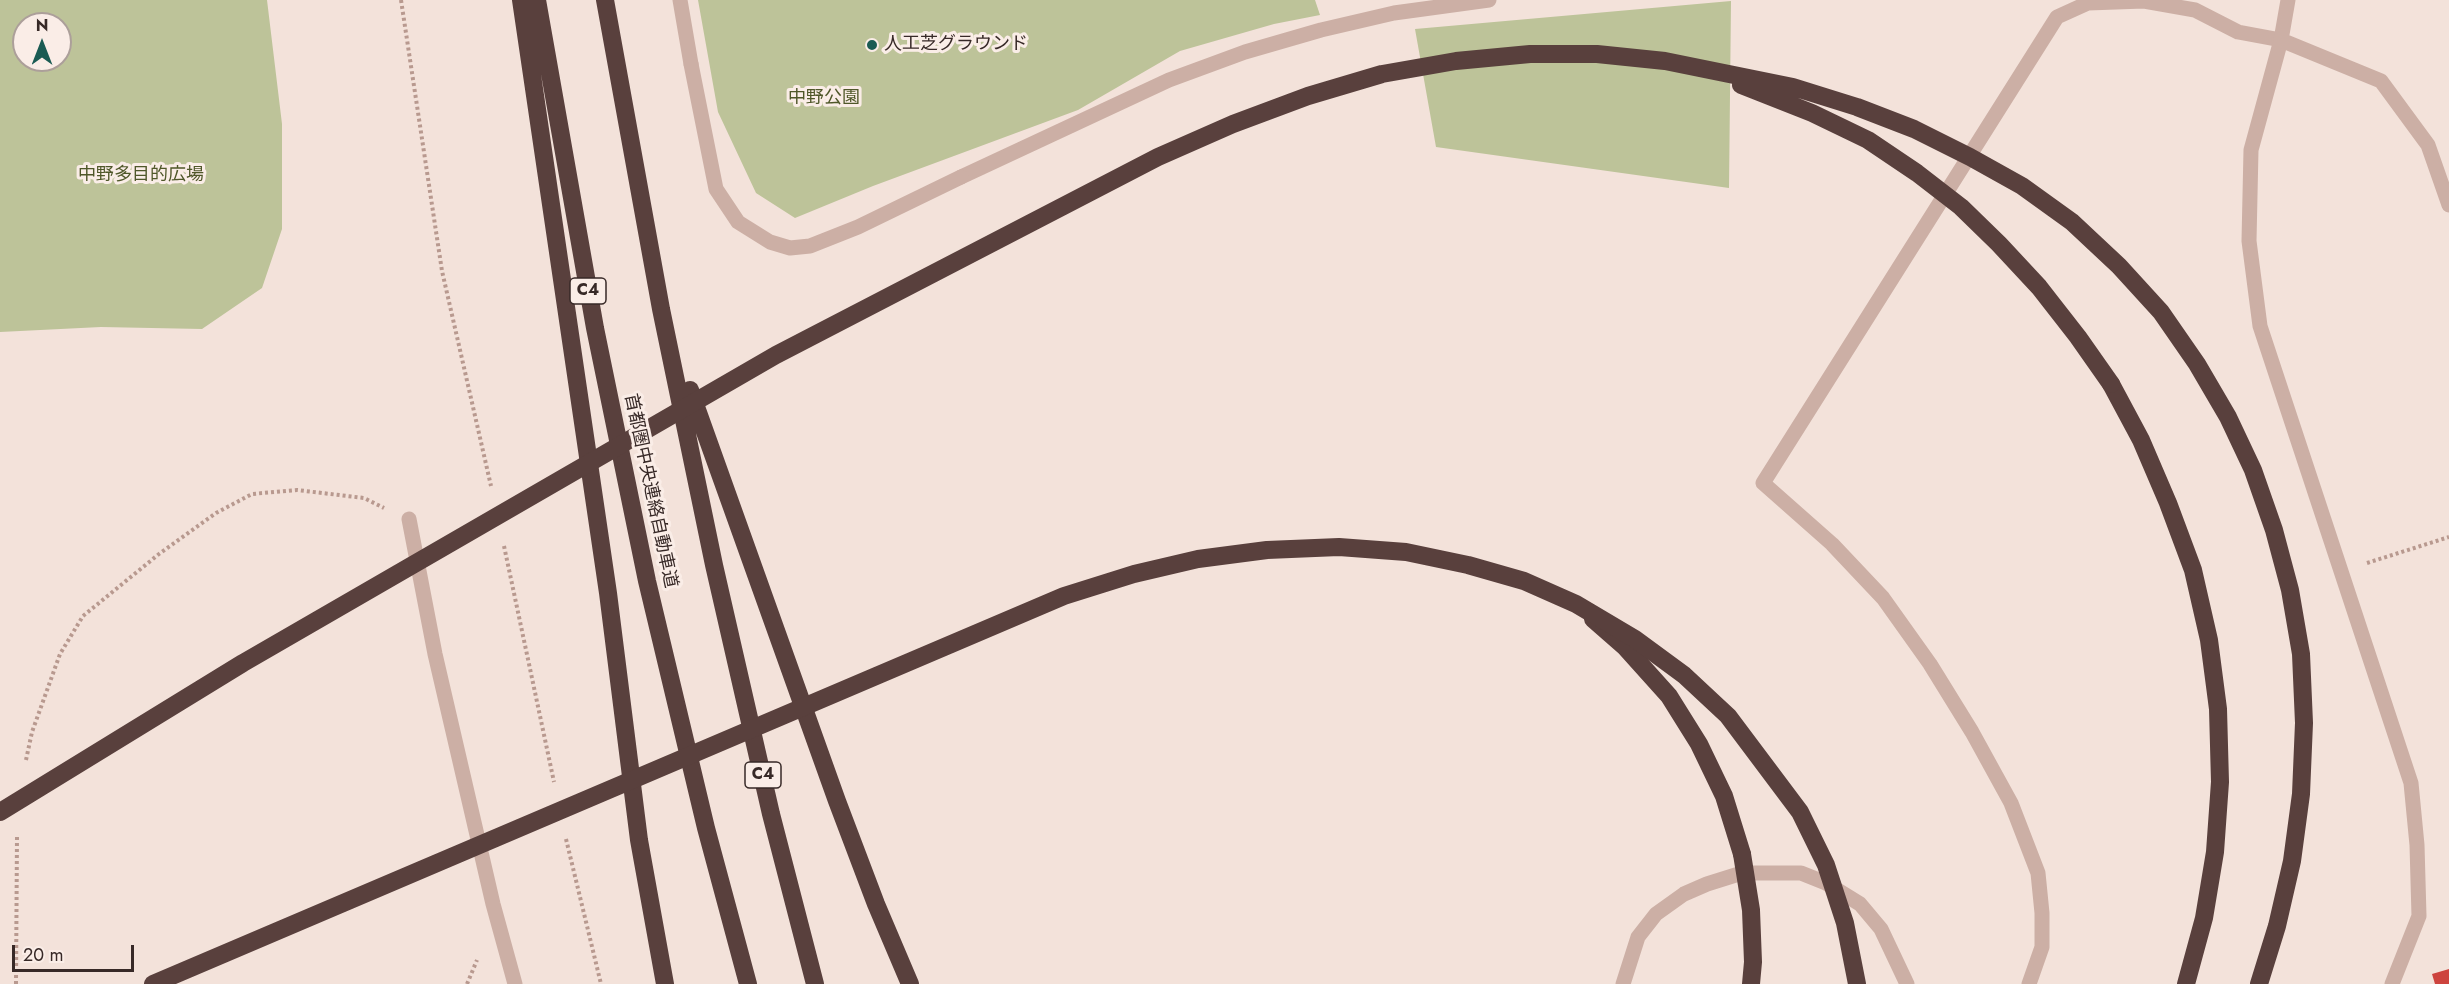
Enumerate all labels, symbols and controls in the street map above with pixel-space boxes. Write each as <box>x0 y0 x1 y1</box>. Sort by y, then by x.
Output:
north arrow <box>12 12 72 72</box>
text: N <box>36 14 48 37</box>
place label: 人工芝グラウンド <box>884 34 1028 56</box>
marker: 人工芝グラウンド <box>865 38 879 52</box>
park label: 中野公園 <box>788 88 860 110</box>
park label: 中野多目的広場 <box>78 165 204 187</box>
road number: C4 <box>570 278 606 304</box>
street label: 首都圏中央連絡自動車道 <box>619 392 681 590</box>
road number: C4 <box>745 762 781 788</box>
scale bar <box>15 933 136 971</box>
text: 20 m <box>23 942 63 968</box>

